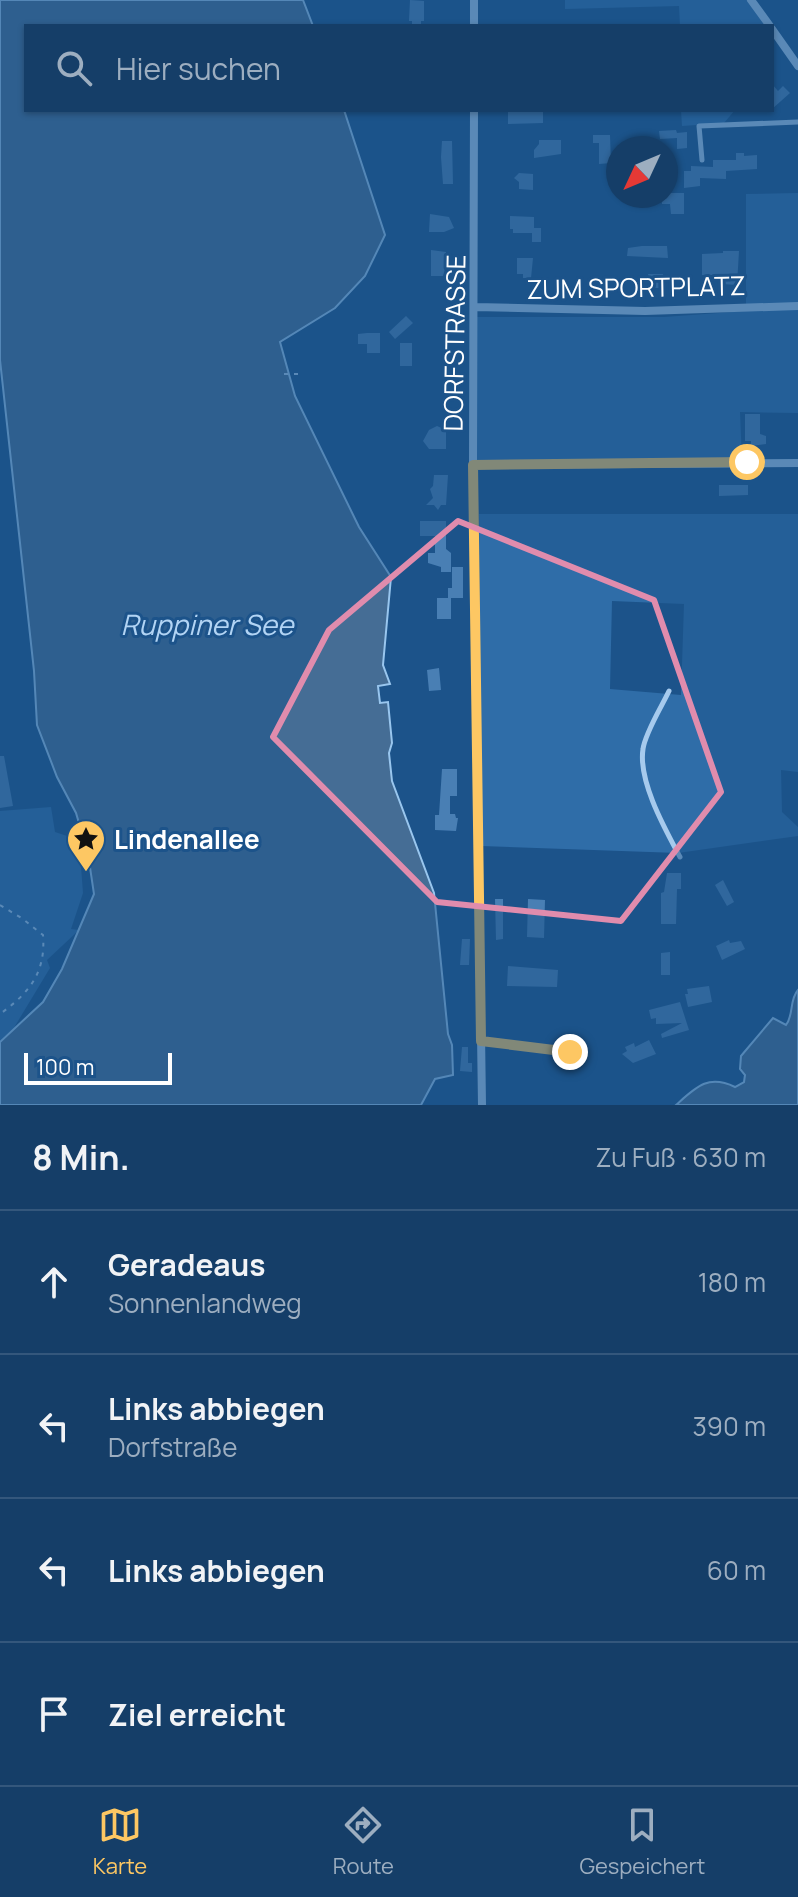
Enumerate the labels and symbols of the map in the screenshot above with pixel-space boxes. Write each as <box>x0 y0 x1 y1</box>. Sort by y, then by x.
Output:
north arrow <box>606 136 678 208</box>
street label: DORFSTRASSE <box>434 254 474 432</box>
street label: ZUM SPORTPLATZ <box>526 267 746 307</box>
route start <box>729 444 765 480</box>
water label: Ruppiner See <box>121 605 295 643</box>
place icon: Lindenallee <box>65 818 107 873</box>
place label: Lindenallee <box>114 821 260 857</box>
route end <box>552 1034 588 1070</box>
scale bar <box>24 1049 172 1085</box>

